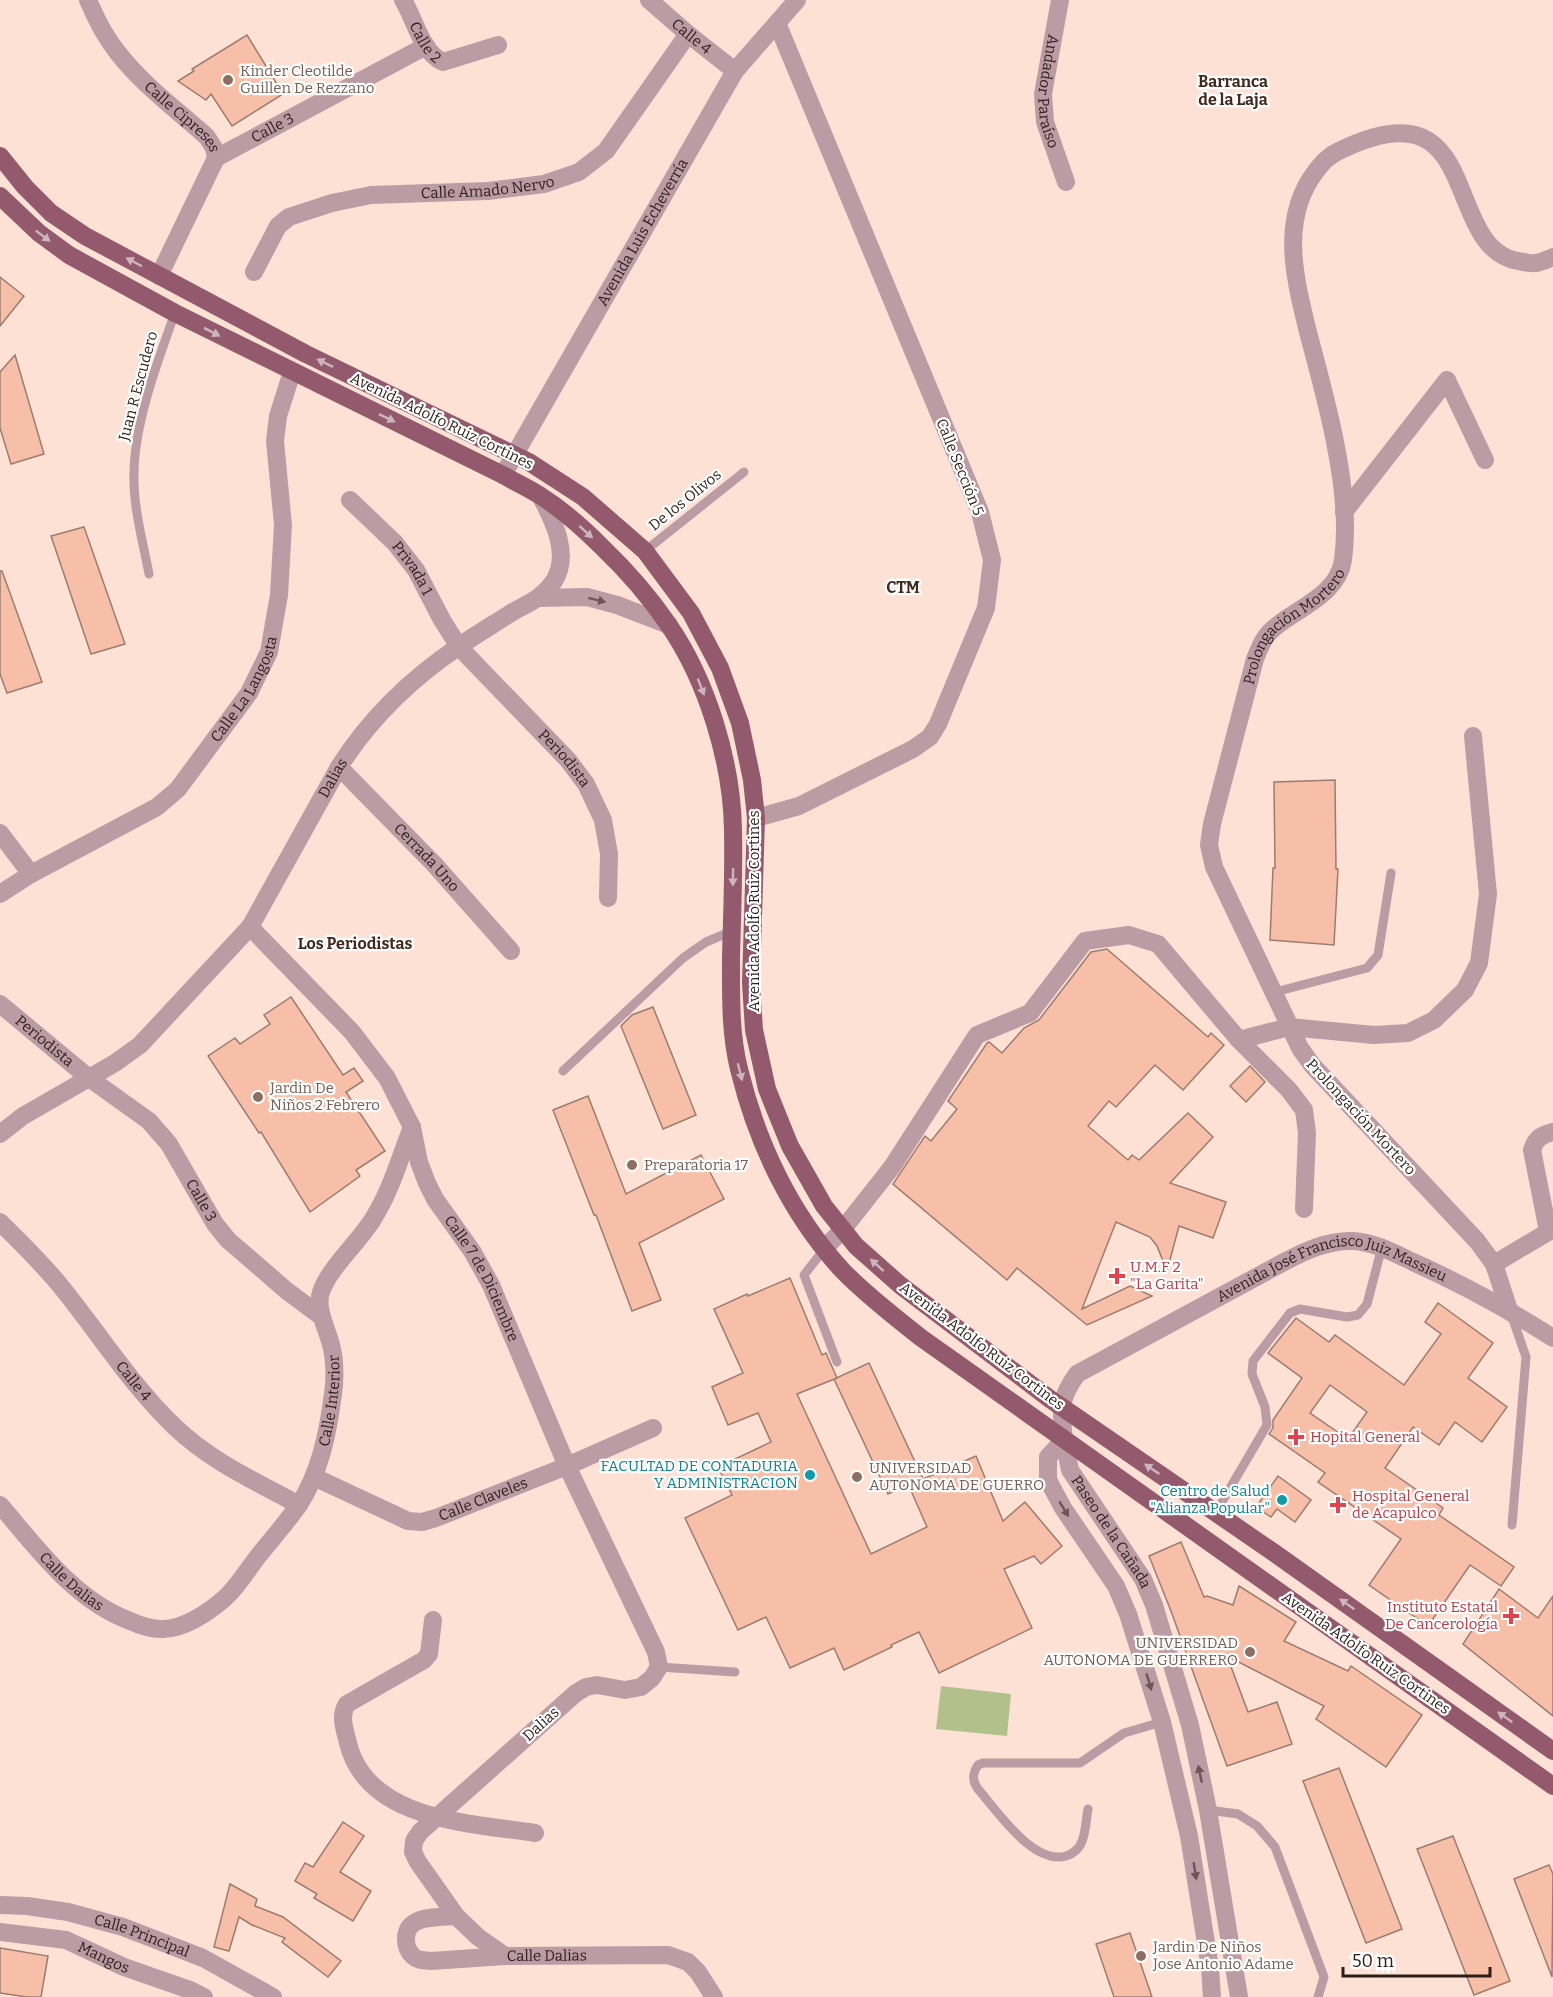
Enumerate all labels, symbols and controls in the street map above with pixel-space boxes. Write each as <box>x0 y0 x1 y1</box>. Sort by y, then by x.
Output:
street label: Calle 4 <box>668 15 715 58</box>
street label: Calle 2 <box>406 19 445 67</box>
street label: Andador Paraíso <box>1034 33 1063 151</box>
place label: Kinder Cleotilde Guillen De Rezzano <box>240 62 374 97</box>
district label: Barranca de la Laja <box>1198 72 1268 109</box>
marker: Kinder Cleotilde Guillen De Rezzano <box>221 73 235 87</box>
street label: Calle Cipreses <box>140 78 224 154</box>
street label: Calle 3 <box>248 109 297 147</box>
street label: Avenida Luis Echeverría <box>593 155 692 309</box>
street label: Calle Amado Nervo <box>421 172 557 202</box>
one-way arrow <box>35 229 51 242</box>
one-way arrow <box>125 258 143 268</box>
one-way arrow <box>204 327 221 337</box>
street label: Juan R Escudero <box>114 329 161 444</box>
one-way arrow <box>317 359 334 368</box>
street label: Avenida Adolfo Ruiz Cortines <box>348 369 536 473</box>
one-way arrow <box>379 414 396 423</box>
street label: Calle Sección 5 <box>932 416 988 518</box>
street label: De los Olivos <box>645 465 725 535</box>
one-way arrow <box>578 525 593 538</box>
street label: Privada 1 <box>388 538 437 598</box>
street label: Prolongación Mortero <box>1240 566 1349 686</box>
district label: CTM <box>886 578 920 597</box>
one-way arrow <box>588 596 606 605</box>
street label: Calle La Langosta <box>207 635 281 746</box>
one-way arrow <box>696 678 706 696</box>
street label: Periodista <box>534 726 594 791</box>
street label: Dalias <box>315 755 351 801</box>
street label: Avenida Adolfo Ruiz Cortines <box>745 810 763 1012</box>
street label: Cerrada Uno <box>390 819 463 895</box>
one-way arrow <box>728 868 737 887</box>
district label: Los Periodistas <box>298 934 412 953</box>
street label: Periodista <box>12 1012 77 1071</box>
street label: Prolongación Mortero <box>1302 1055 1420 1179</box>
one-way arrow <box>736 1062 746 1081</box>
place label: Jardin De Niños 2 Febrero <box>269 1079 380 1114</box>
marker: Jardin De Niños 2 Febrero <box>251 1090 265 1104</box>
place label: Preparatoria 17 <box>644 1156 748 1174</box>
marker: Preparatoria 17 <box>625 1158 639 1172</box>
street label: Calle 3 <box>182 1176 221 1225</box>
street label: Calle 7 de Diciembre <box>441 1212 523 1344</box>
street label: Avenida José Francisco Juiz Massieu <box>1214 1232 1450 1306</box>
one-way arrow <box>870 1258 885 1272</box>
place label: U.M.F 2 "La Garita" <box>1130 1258 1204 1293</box>
marker: U.M.F 2 "La Garita" <box>1108 1267 1126 1285</box>
street label: Avenida Adolfo Ruiz Cortines <box>896 1278 1068 1414</box>
street label: Calle Interior <box>315 1354 343 1448</box>
street label: Calle 4 <box>112 1357 155 1405</box>
marker: Hopital General <box>1287 1428 1305 1446</box>
place label: Hopital General <box>1310 1428 1420 1446</box>
place label: FACULTAD DE CONTADURIA Y ADMINISTRACION <box>601 1457 798 1492</box>
place label: UNIVERSIDAD AUTONOMA DE GUERRO <box>869 1459 1044 1494</box>
one-way arrow <box>1144 1464 1160 1475</box>
marker: FACULTAD DE CONTADURIA Y ADMINISTRACION <box>803 1468 817 1482</box>
marker: UNIVERSIDAD AUTONOMA DE GUERRO <box>850 1470 864 1484</box>
street label: Paseo de la Cañada <box>1067 1472 1155 1591</box>
street label: Calle Claveles <box>436 1474 530 1525</box>
place label: Centro de Salud "Alianza Popular" <box>1150 1482 1270 1517</box>
place label: Hospital General de Acapulco <box>1352 1487 1469 1522</box>
marker: Centro de Salud "Alianza Popular" <box>1275 1493 1289 1507</box>
marker: Hospital General de Acapulco <box>1329 1496 1347 1514</box>
one-way arrow <box>1058 1501 1069 1517</box>
street label: Calle Dalias <box>35 1548 107 1615</box>
street label: Avenida Adolfo Ruiz Cortines <box>1278 1588 1454 1718</box>
one-way arrow <box>1339 1598 1355 1610</box>
place label: Instituto Estatal De Cancerología <box>1385 1598 1498 1633</box>
marker: Instituto Estatal De Cancerología <box>1502 1607 1520 1625</box>
place label: UNIVERSIDAD AUTONOMA DE GUERRERO <box>1044 1634 1238 1669</box>
marker: UNIVERSIDAD AUTONOMA DE GUERRERO <box>1243 1645 1257 1659</box>
one-way arrow <box>1145 1673 1154 1691</box>
street label: Dalias <box>519 1703 563 1745</box>
one-way arrow <box>1498 1711 1514 1723</box>
one-way arrow <box>1195 1764 1204 1783</box>
one-way arrow <box>1190 1862 1199 1881</box>
street label: Calle Principal <box>92 1911 192 1961</box>
street label: Mangos <box>75 1938 132 1977</box>
place label: Jardin De Niños Jose Antonio Adame <box>1152 1938 1294 1973</box>
scale bar <box>1343 1940 1490 1978</box>
street label: Calle Dalias <box>507 1946 587 1965</box>
marker: Jardin De Niños Jose Antonio Adame <box>1134 1949 1148 1963</box>
text: 50 m <box>1352 1950 1394 1972</box>

